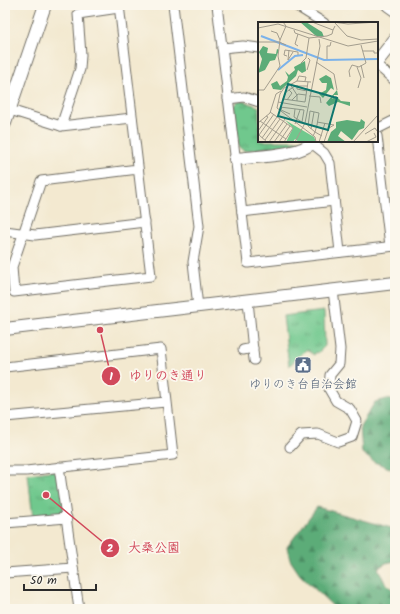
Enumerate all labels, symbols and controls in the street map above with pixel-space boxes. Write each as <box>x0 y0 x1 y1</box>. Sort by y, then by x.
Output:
inset map <box>258 22 378 142</box>
public building icon: ゆりのき台自治会館 <box>293 355 313 375</box>
callout: ゆりのき通り <box>101 363 215 388</box>
text: ゆりのき通り <box>129 366 207 387</box>
text: 1 <box>109 367 113 386</box>
place label: ゆりのき台自治会館 <box>249 375 357 394</box>
callout: 大桑公園 <box>100 535 188 560</box>
text: 大桑公園 <box>128 538 180 559</box>
text: 2 <box>107 539 114 558</box>
scale bar <box>24 566 96 592</box>
text: 50 m <box>30 571 57 590</box>

